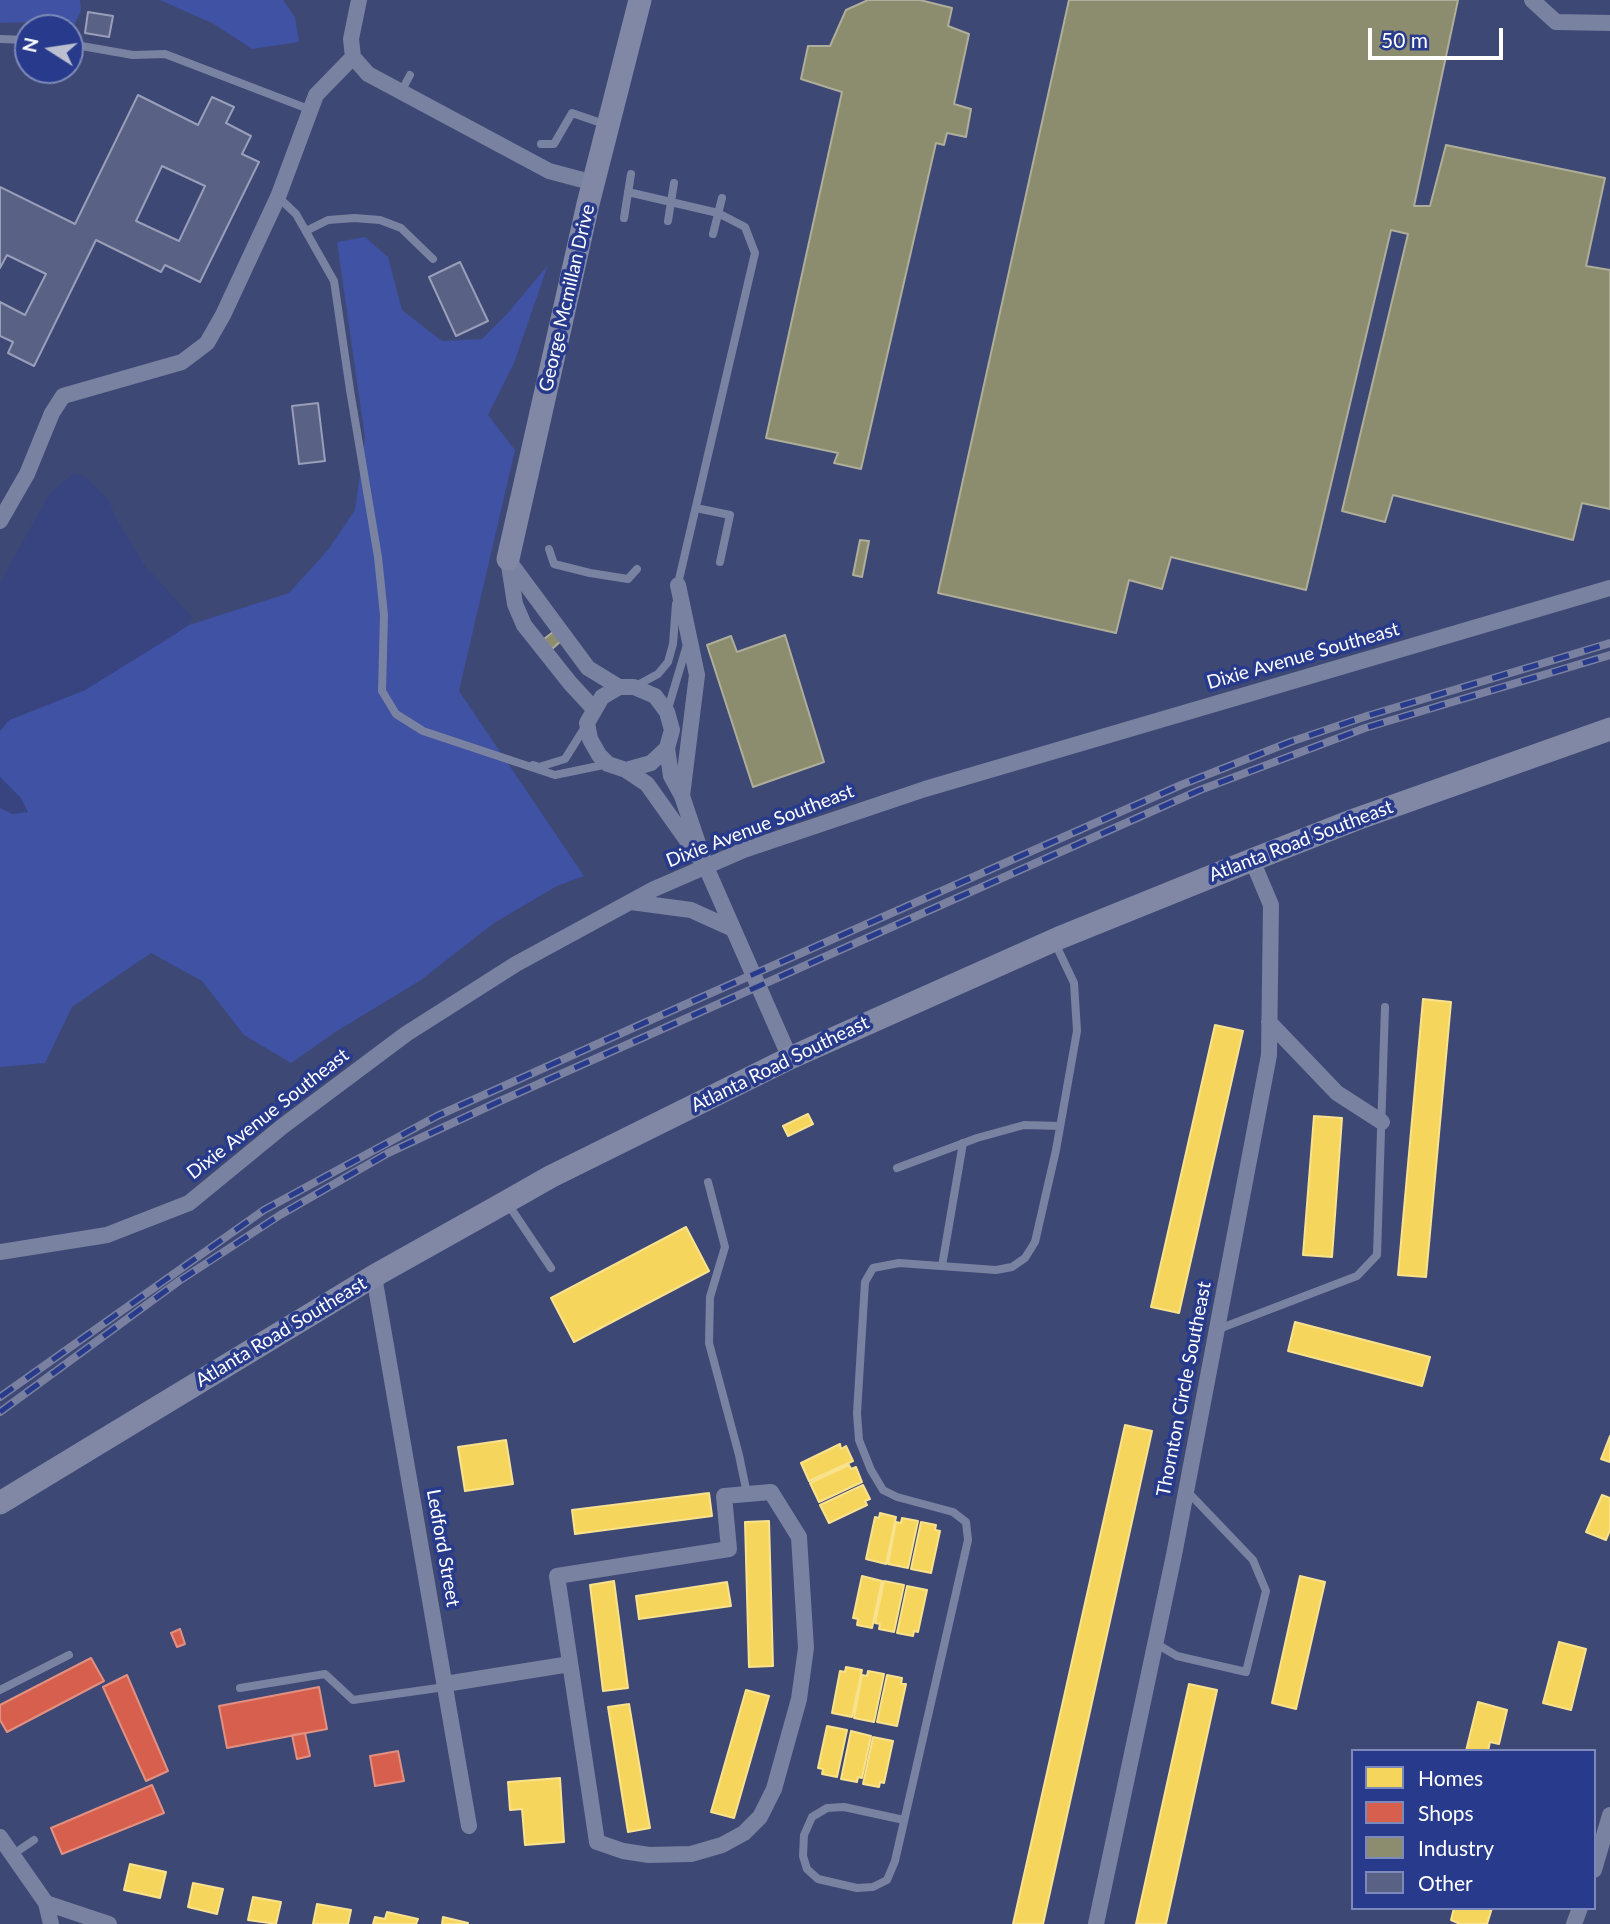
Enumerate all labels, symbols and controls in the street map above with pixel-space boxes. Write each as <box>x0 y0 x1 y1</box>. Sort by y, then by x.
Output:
north arrow <box>14 14 84 84</box>
scale bar <box>1372 14 1507 58</box>
text: 50 m <box>1381 27 1428 52</box>
text: N <box>17 35 43 55</box>
street label: George Mcmillan Drive <box>534 202 600 394</box>
street label: Dixie Avenue Southeast <box>1204 618 1402 694</box>
street label: Dixie Avenue Southeast <box>663 780 857 872</box>
street label: Atlanta Road Southeast <box>1206 795 1396 887</box>
street label: Atlanta Road Southeast <box>687 1011 873 1117</box>
street label: Dixie Avenue Southeast <box>183 1044 353 1184</box>
street label: Atlanta Road Southeast <box>191 1272 371 1392</box>
street label: Thornton Circle Southeast <box>1152 1280 1216 1498</box>
street label: Ledford Street <box>421 1487 465 1609</box>
legend <box>1351 1749 1596 1910</box>
text: Homes <box>1418 1765 1483 1790</box>
text: Shops <box>1418 1800 1474 1825</box>
text: Industry <box>1418 1835 1494 1860</box>
text: Other <box>1418 1870 1473 1895</box>

